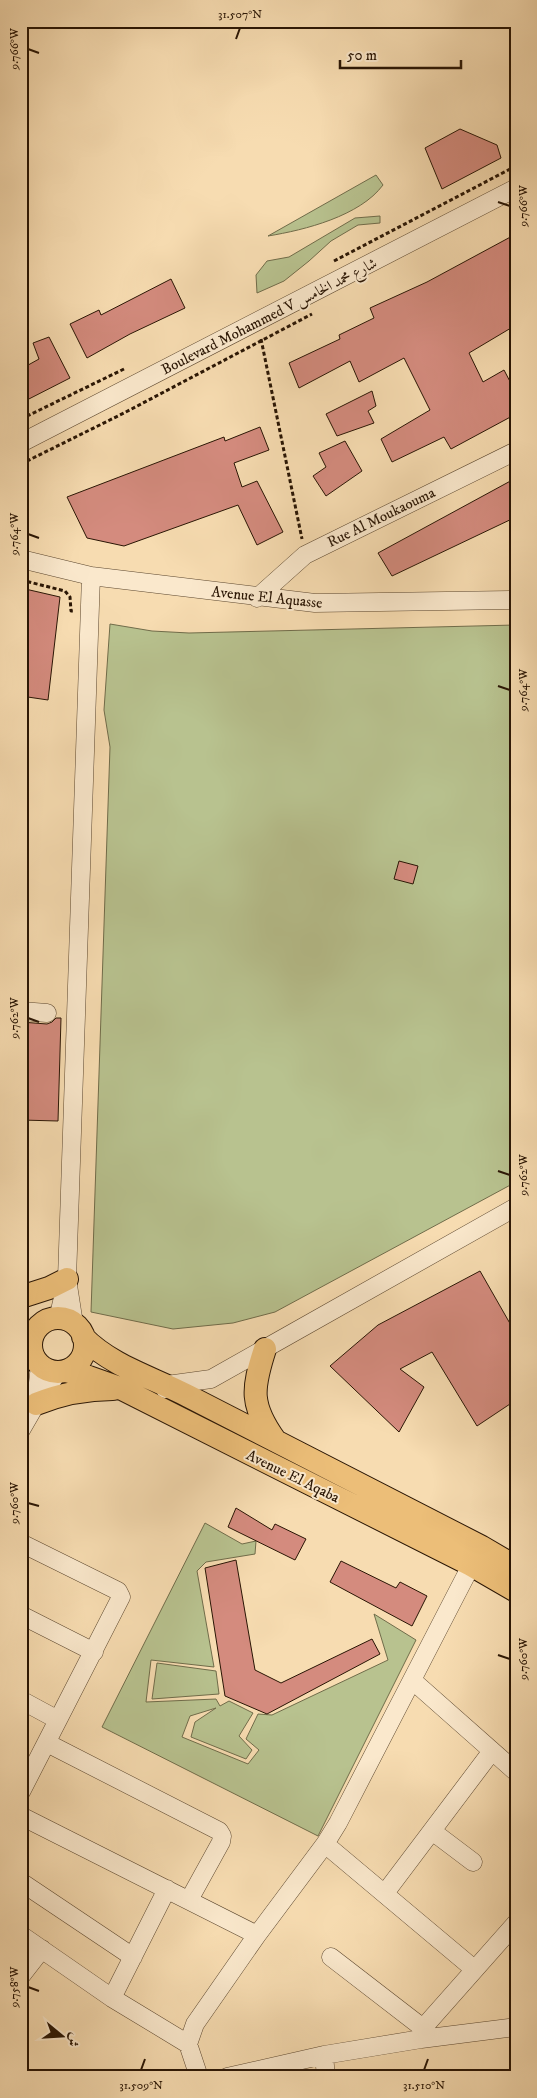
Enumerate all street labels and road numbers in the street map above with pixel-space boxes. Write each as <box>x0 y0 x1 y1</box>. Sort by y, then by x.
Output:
street label: Boulevard Mohammed V شارع محمد الخامس <box>158 254 382 382</box>
street label: Rue Al Moukaouma <box>324 483 439 552</box>
street label: Avenue El Aquasse <box>210 582 323 613</box>
street label: Avenue El Aqaba <box>243 1446 343 1508</box>

